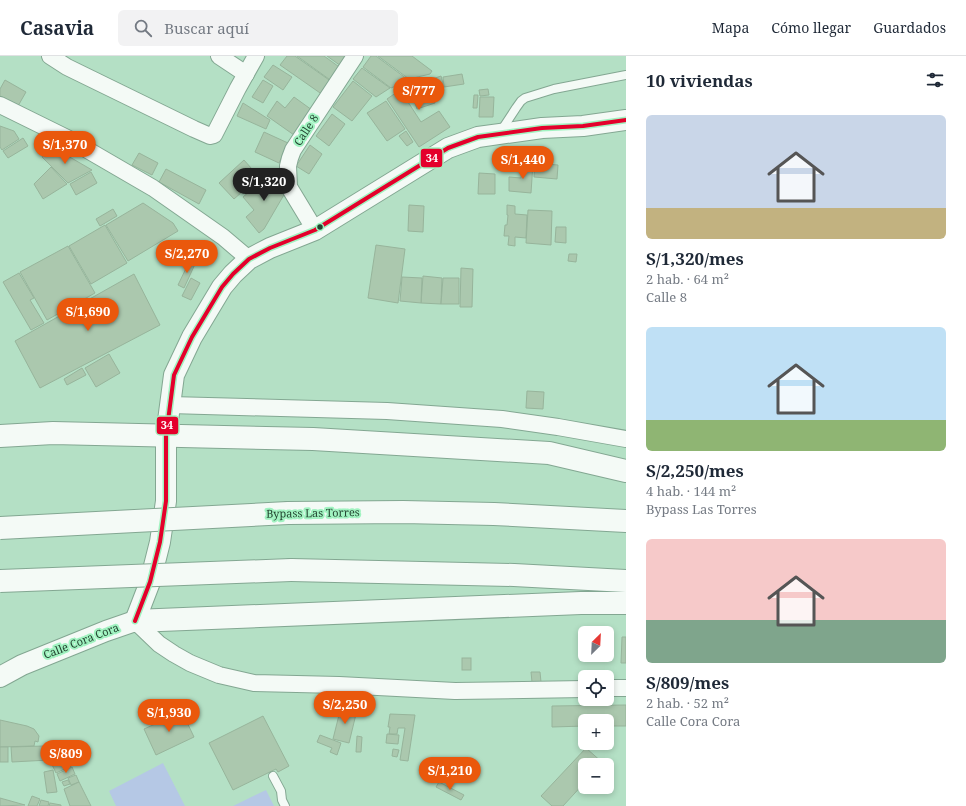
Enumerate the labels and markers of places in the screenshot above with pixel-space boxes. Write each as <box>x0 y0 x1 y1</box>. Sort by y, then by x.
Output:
pin: S/777 <box>391 77 447 111</box>
pin: S/1,370 <box>28 131 102 165</box>
pin: S/1,440 <box>486 146 560 180</box>
pin: S/1,320 <box>227 168 301 202</box>
unlabelled marker <box>315 222 325 232</box>
pin: S/2,270 <box>150 240 224 274</box>
pin: S/1,690 <box>51 298 125 332</box>
pin: S/2,250 <box>308 691 382 725</box>
pin: S/1,930 <box>132 699 206 733</box>
pin: S/809 <box>38 740 94 774</box>
pin: S/1,210 <box>413 757 487 791</box>

